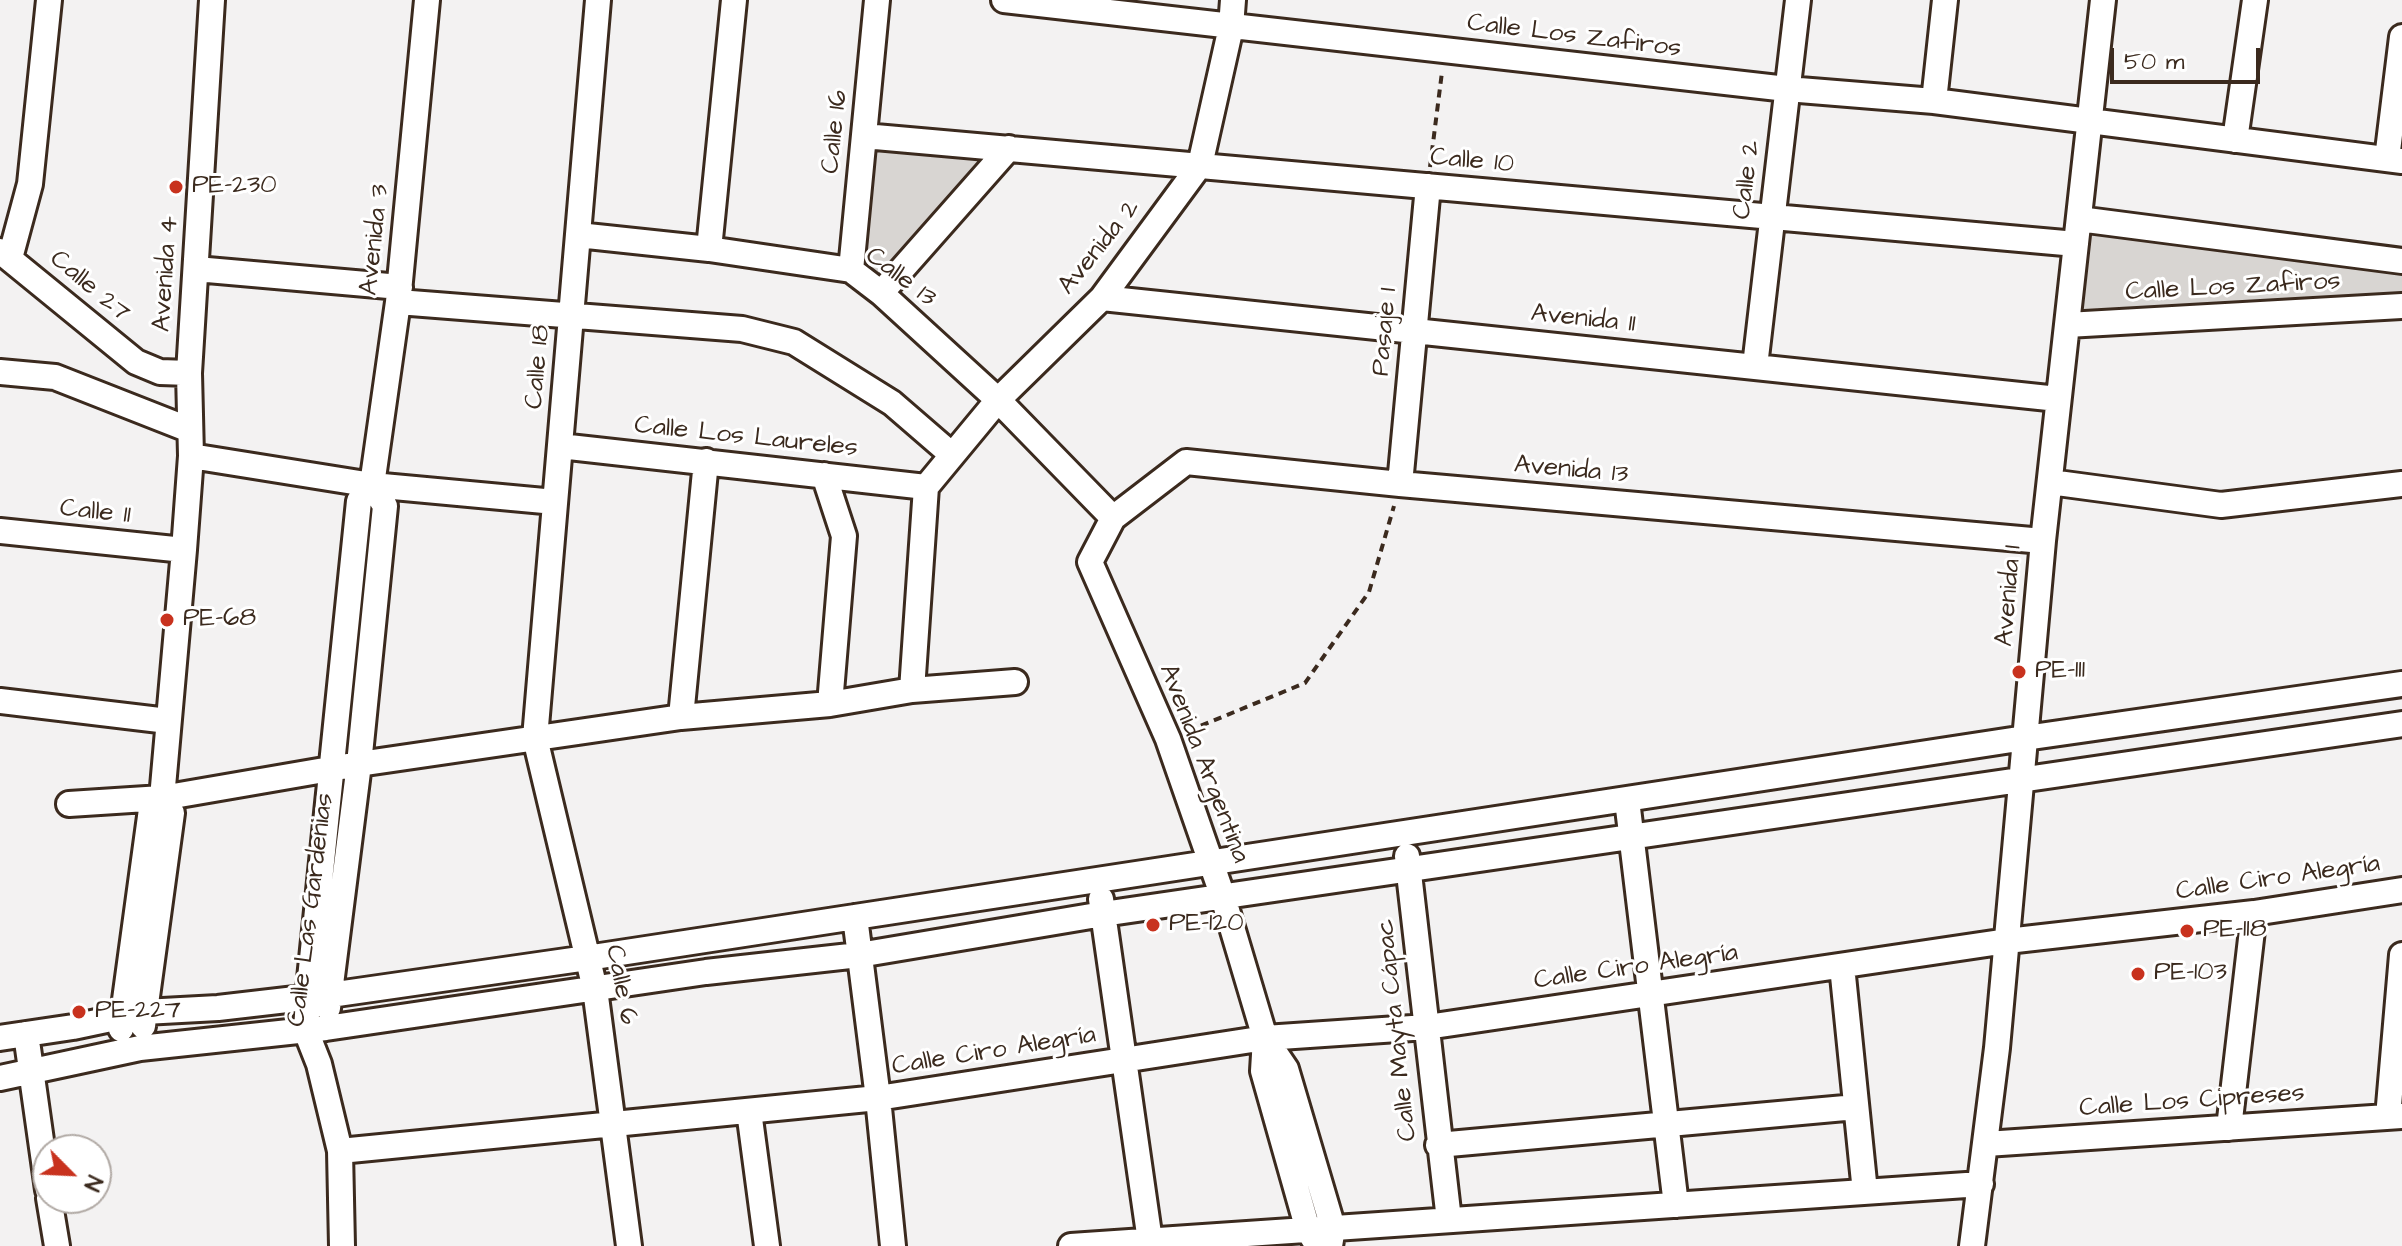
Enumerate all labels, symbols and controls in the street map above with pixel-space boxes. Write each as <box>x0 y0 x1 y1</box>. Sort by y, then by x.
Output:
street label: Calle Los Zafiros <box>1465 8 1683 66</box>
scale bar <box>2114 32 2264 82</box>
text: 50 m <box>2124 45 2184 79</box>
street label: Calle 16 <box>816 89 856 175</box>
street label: Calle 2 <box>1728 139 1768 221</box>
street label: Calle 10 <box>1429 143 1515 181</box>
place label: PE-230 <box>192 171 277 203</box>
marker: PE-230 <box>167 178 185 196</box>
street label: Avenida 3 <box>355 183 397 297</box>
street label: Avenida 2 <box>1052 194 1148 302</box>
street label: Avenida 4 <box>147 215 187 333</box>
street label: Calle 13 <box>858 241 942 315</box>
street label: Calle 27 <box>43 244 135 330</box>
street label: Calle Los Zafiros <box>2125 267 2341 309</box>
street label: Pasaje 1 <box>1367 287 1405 377</box>
street label: Avenida 11 <box>1529 299 1637 341</box>
street label: Calle 18 <box>520 324 558 410</box>
street label: Calle Los Laureles <box>633 411 859 465</box>
street label: Avenida 13 <box>1513 450 1629 492</box>
street label: Calle 11 <box>58 494 132 532</box>
street label: Avenida 1 <box>1990 544 2030 648</box>
place label: PE-68 <box>183 604 256 636</box>
marker: PE-68 <box>158 611 176 629</box>
place label: PE-111 <box>2035 656 2085 688</box>
street label: Avenida Argentina <box>1151 660 1255 868</box>
marker: PE-111 <box>2010 663 2028 681</box>
street label: Calle Las Gardenias <box>282 791 342 1029</box>
street label: Calle Ciro Alegría <box>2174 849 2382 909</box>
place label: PE-120 <box>1169 909 1244 941</box>
place label: PE-118 <box>2203 915 2267 947</box>
marker: PE-120 <box>1144 916 1162 934</box>
street label: Calle Mayta Cápac <box>1371 917 1425 1143</box>
marker: PE-118 <box>2178 922 2196 940</box>
street label: Calle Ciro Alegría <box>1532 938 1740 998</box>
street label: Calle 6 <box>597 942 643 1028</box>
place label: PE-103 <box>2154 958 2227 990</box>
marker: PE-103 <box>2129 965 2147 983</box>
place label: PE-227 <box>95 996 181 1028</box>
marker: PE-227 <box>70 1003 88 1021</box>
street label: Calle Ciro Alegría <box>890 1020 1098 1084</box>
street label: Calle Los Cipreses <box>2078 1079 2306 1125</box>
north arrow <box>32 1134 112 1214</box>
text: N <box>76 1171 110 1196</box>

